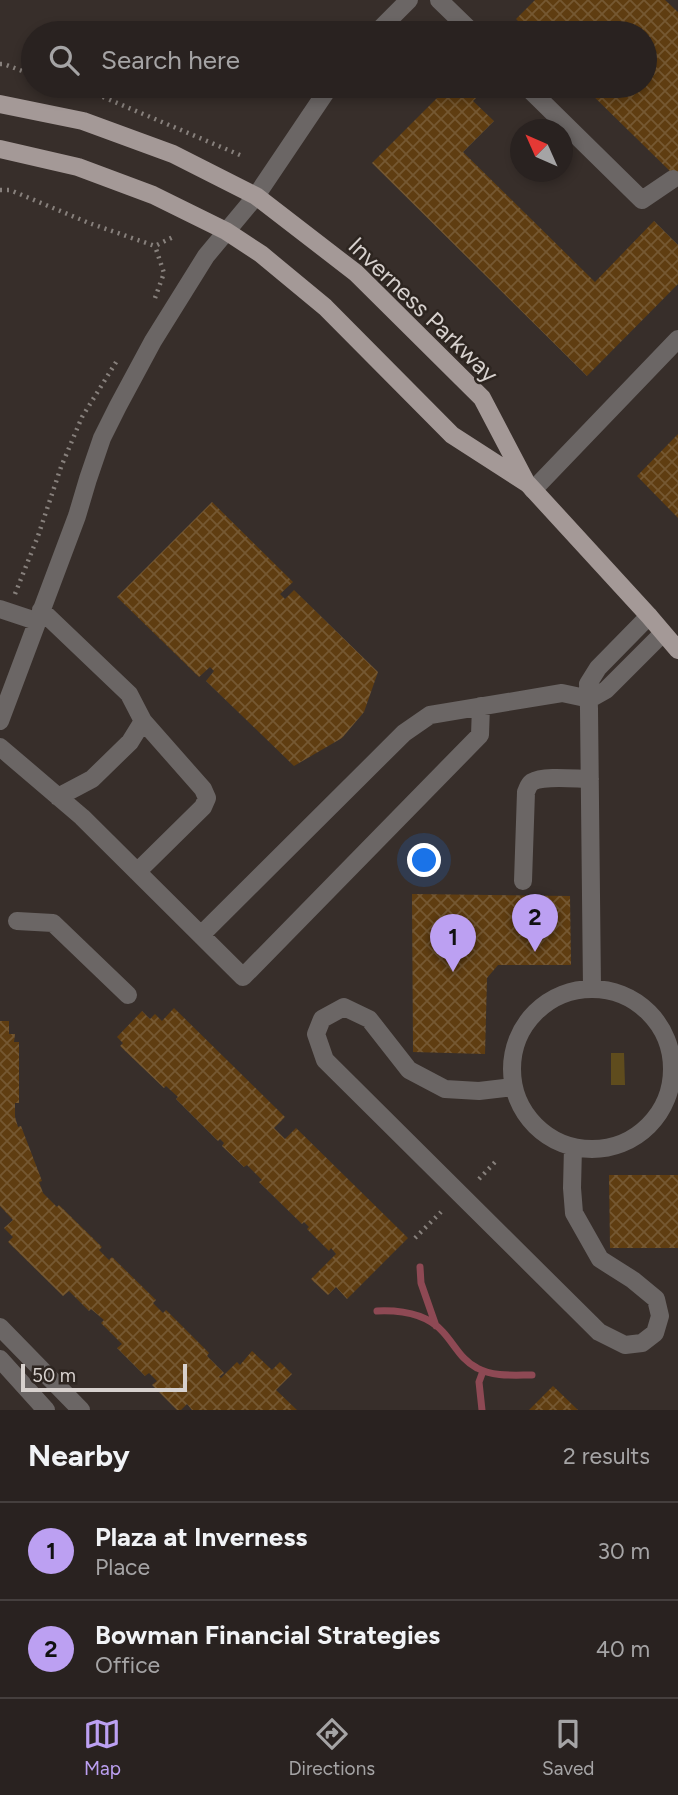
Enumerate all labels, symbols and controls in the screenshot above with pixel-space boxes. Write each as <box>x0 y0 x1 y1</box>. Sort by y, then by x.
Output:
search box <box>21 21 657 98</box>
icon: search <box>45 41 83 79</box>
text: Search here <box>101 44 240 76</box>
north arrow <box>510 119 573 182</box>
street label: Inverness Parkway <box>342 231 504 389</box>
your location <box>407 843 441 877</box>
pin: 2 <box>512 894 558 952</box>
pin: 1 <box>430 914 476 972</box>
scale bar <box>21 1361 187 1393</box>
text: 50 m <box>32 1364 76 1387</box>
text: Nearby <box>28 1437 130 1474</box>
text: 2 results <box>563 1442 650 1470</box>
text: Plaza at Inverness <box>95 1521 307 1553</box>
text: 1 <box>46 1537 56 1565</box>
text: 30 m <box>597 1537 650 1565</box>
text: Place <box>95 1553 150 1581</box>
text: Bowman Financial Strategies <box>95 1619 440 1651</box>
text: 2 <box>44 1635 58 1663</box>
text: 40 m <box>596 1635 650 1663</box>
text: Office <box>95 1651 160 1679</box>
tab: Map <box>83 1715 121 1780</box>
tab: Directions <box>288 1715 375 1780</box>
tab: Saved <box>542 1715 594 1780</box>

